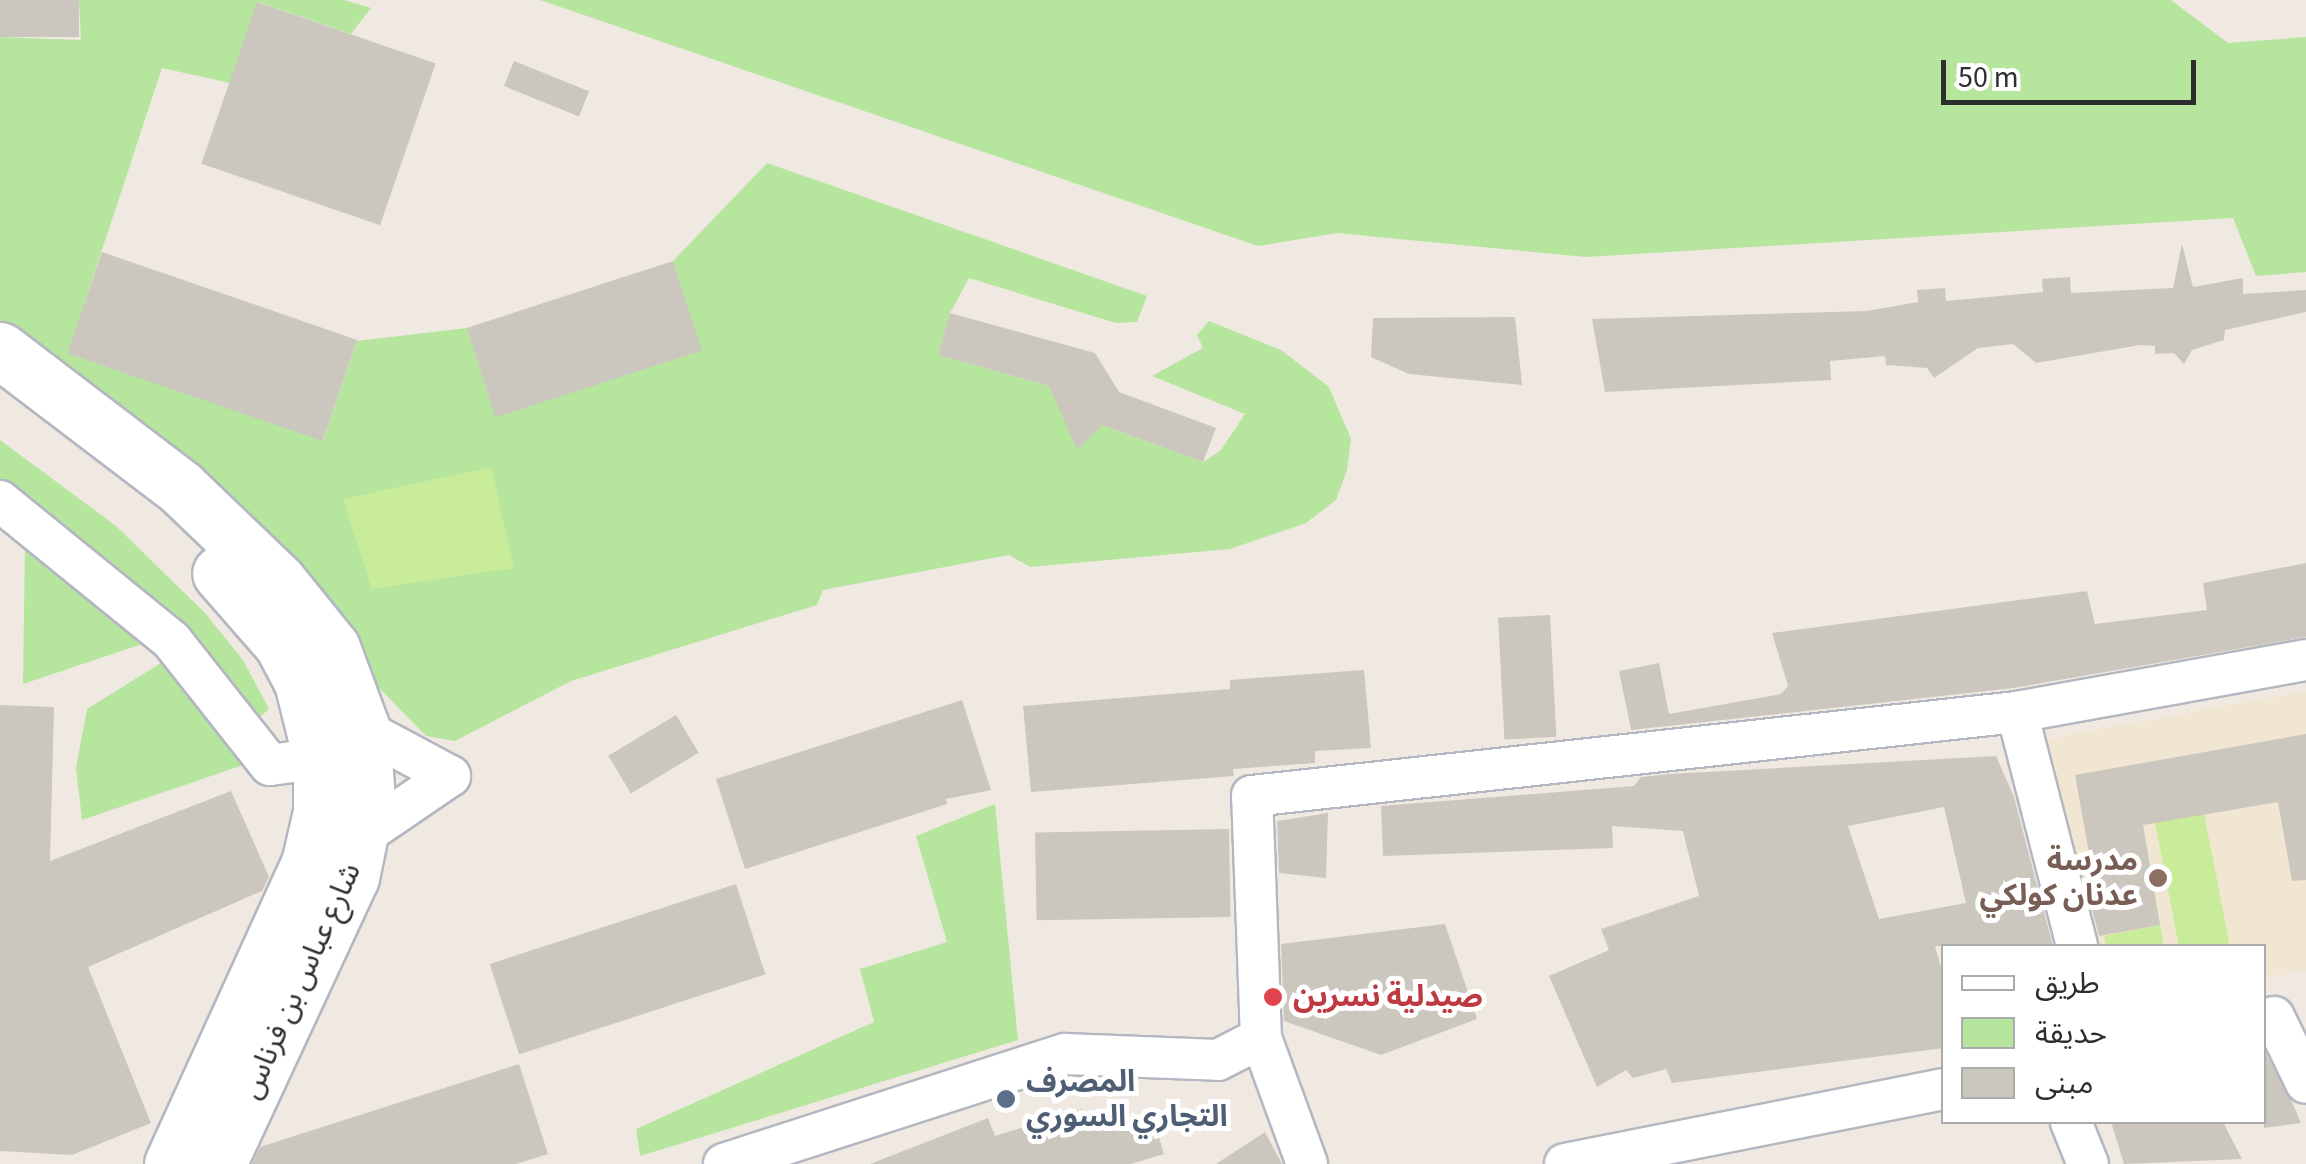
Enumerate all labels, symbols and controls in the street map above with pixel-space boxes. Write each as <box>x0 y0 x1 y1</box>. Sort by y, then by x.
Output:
scale bar <box>1946 40 2201 102</box>
text: 50 m <box>1958 56 2019 99</box>
place label: مدرسة عدنان كولكي <box>1979 843 2138 914</box>
street label: شارع عباس بن فرناس <box>233 858 369 1104</box>
marker: مدرسة عدنان كولكي <box>2147 867 2169 889</box>
legend <box>1941 944 2266 1124</box>
text: طريق <box>2035 962 2100 1005</box>
place label: صيدلية نسرين <box>1293 979 1483 1015</box>
marker: صيدلية نسرين <box>1262 986 1284 1008</box>
text: حديقة <box>2035 1012 2107 1055</box>
text: مبنى <box>2035 1062 2093 1105</box>
place label: المصرف التجاري السوري <box>1026 1064 1228 1134</box>
marker: المصرف التجاري السوري <box>995 1088 1017 1110</box>

